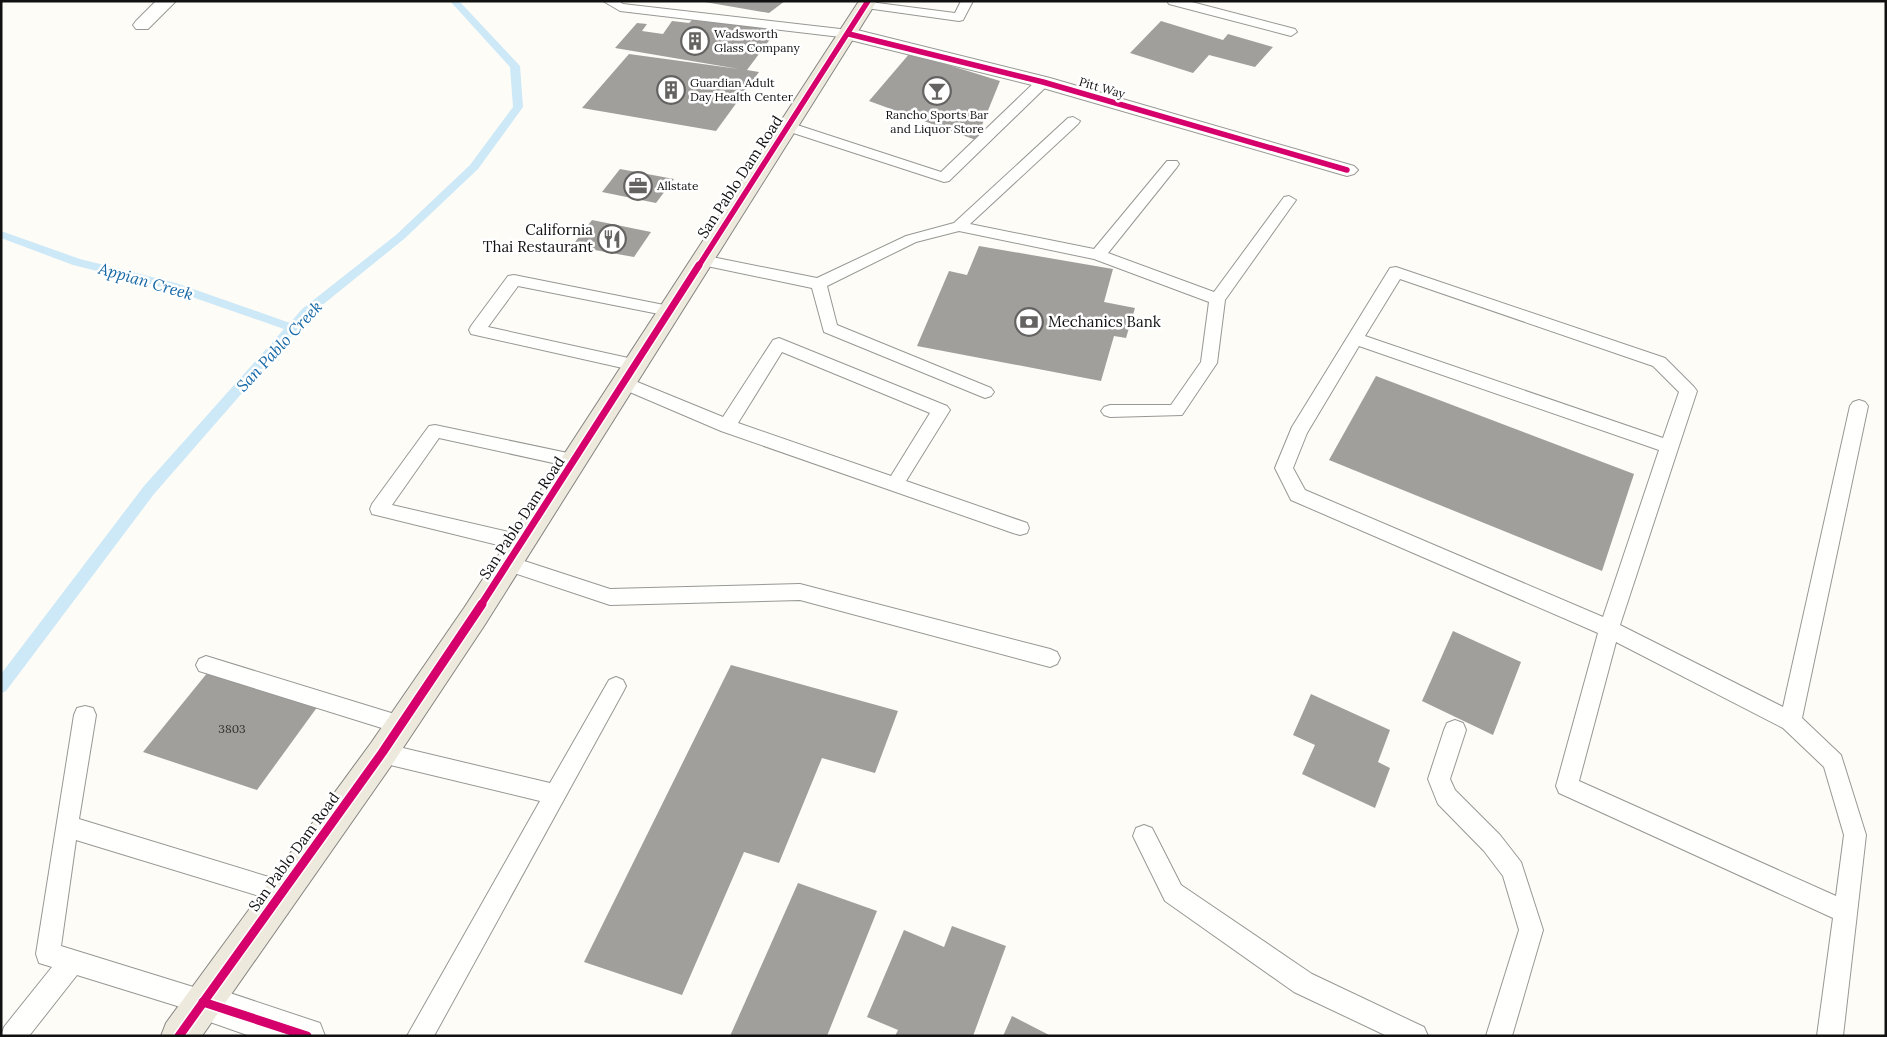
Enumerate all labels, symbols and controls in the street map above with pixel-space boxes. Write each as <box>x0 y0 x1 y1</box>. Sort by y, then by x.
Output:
building icon: Wadsworth Glass Company <box>680 26 710 56</box>
place label: Wadsworth Glass Company <box>714 26 801 55</box>
street label: Pitt Way <box>1077 74 1128 101</box>
building icon: Guardian Adult Day Health Center <box>656 75 686 105</box>
place label: Guardian Adult Day Health Center <box>690 75 794 104</box>
bar icon: Rancho Sports Bar and Liquor Store <box>922 76 952 106</box>
place label: Rancho Sports Bar and Liquor Store <box>885 107 989 136</box>
street label: San Pablo Dam Road <box>693 112 786 242</box>
office icon: Allstate <box>623 171 653 201</box>
place label: Allstate <box>656 178 699 193</box>
place label: California Thai Restaurant <box>483 220 593 256</box>
restaurant icon: California Thai Restaurant <box>597 224 627 254</box>
water label: Appian Creek <box>95 258 196 304</box>
water label: San Pablo Creek <box>232 296 326 396</box>
bank icon: Mechanics Bank <box>1014 307 1044 337</box>
place label: Mechanics Bank <box>1048 312 1161 331</box>
street label: San Pablo Dam Road <box>475 453 568 583</box>
house number: 3803 <box>218 721 246 736</box>
street label: San Pablo Dam Road <box>244 788 343 915</box>

